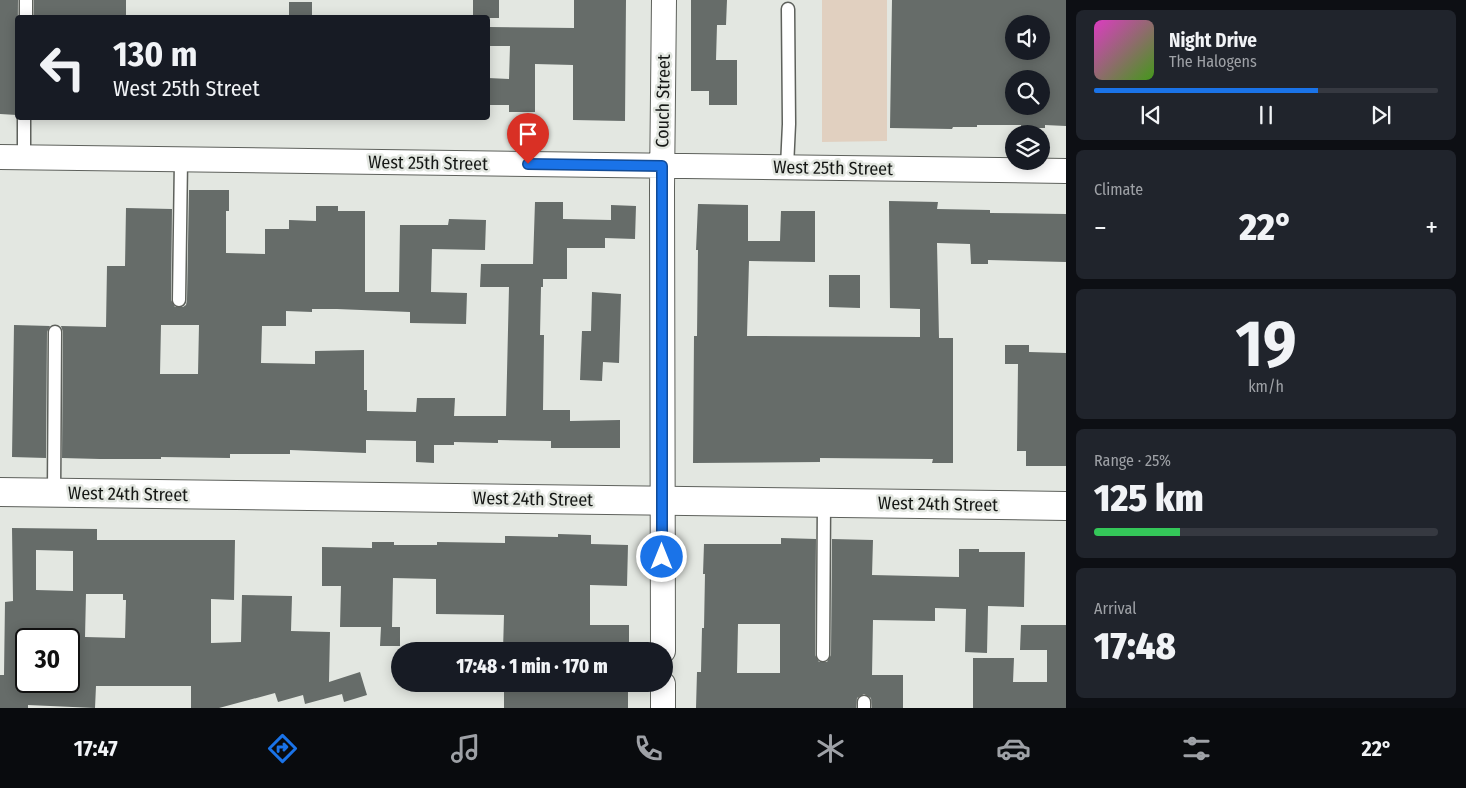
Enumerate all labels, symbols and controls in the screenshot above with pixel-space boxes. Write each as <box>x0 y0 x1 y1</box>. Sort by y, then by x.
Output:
map controls <box>1005 15 1050 170</box>
button: sound <box>1005 15 1050 60</box>
text: Night Drive <box>1169 29 1257 52</box>
text: 130 m <box>113 33 197 75</box>
icon: left <box>30 35 95 100</box>
text: The Halogens <box>1169 52 1257 71</box>
street label: Couch Street <box>651 54 675 148</box>
button: search <box>1005 70 1050 115</box>
text: West 25th Street <box>113 75 260 102</box>
icon: previous <box>1137 101 1165 129</box>
icon: pause <box>1252 101 1280 129</box>
icon: next <box>1367 101 1395 129</box>
pin <box>507 113 549 164</box>
icon: arrive <box>514 120 542 148</box>
button: layers <box>1005 125 1050 170</box>
street label: West 25th Street <box>368 151 488 175</box>
street label: West 25th Street <box>773 156 893 180</box>
text: Climate <box>1094 180 1143 199</box>
text: 22° <box>1239 204 1293 250</box>
text: − <box>1094 211 1107 244</box>
text: + <box>1425 211 1438 244</box>
text: 19 <box>1235 305 1297 383</box>
text: km/h <box>1248 377 1284 396</box>
text: Range · 25% <box>1094 451 1171 470</box>
text: 125 km <box>1094 475 1204 521</box>
street label: West 24th Street <box>68 482 188 506</box>
street label: West 24th Street <box>473 487 593 511</box>
street label: West 24th Street <box>878 492 998 516</box>
position arrow <box>635 530 687 582</box>
text: Arrival <box>1094 599 1136 618</box>
text: 17:48 <box>1094 623 1176 669</box>
speed limit sign: 30 <box>15 628 80 693</box>
text: 17:48 · 1 min · 170 m <box>456 655 608 678</box>
icon: directions <box>265 731 300 766</box>
icon: music <box>448 731 483 766</box>
icon: phone <box>631 731 666 766</box>
icon: climate <box>813 731 848 766</box>
icon: car <box>996 731 1031 766</box>
icon: filters <box>1179 731 1214 766</box>
text: 17:47 <box>74 735 118 762</box>
text: 22° <box>1361 735 1392 762</box>

